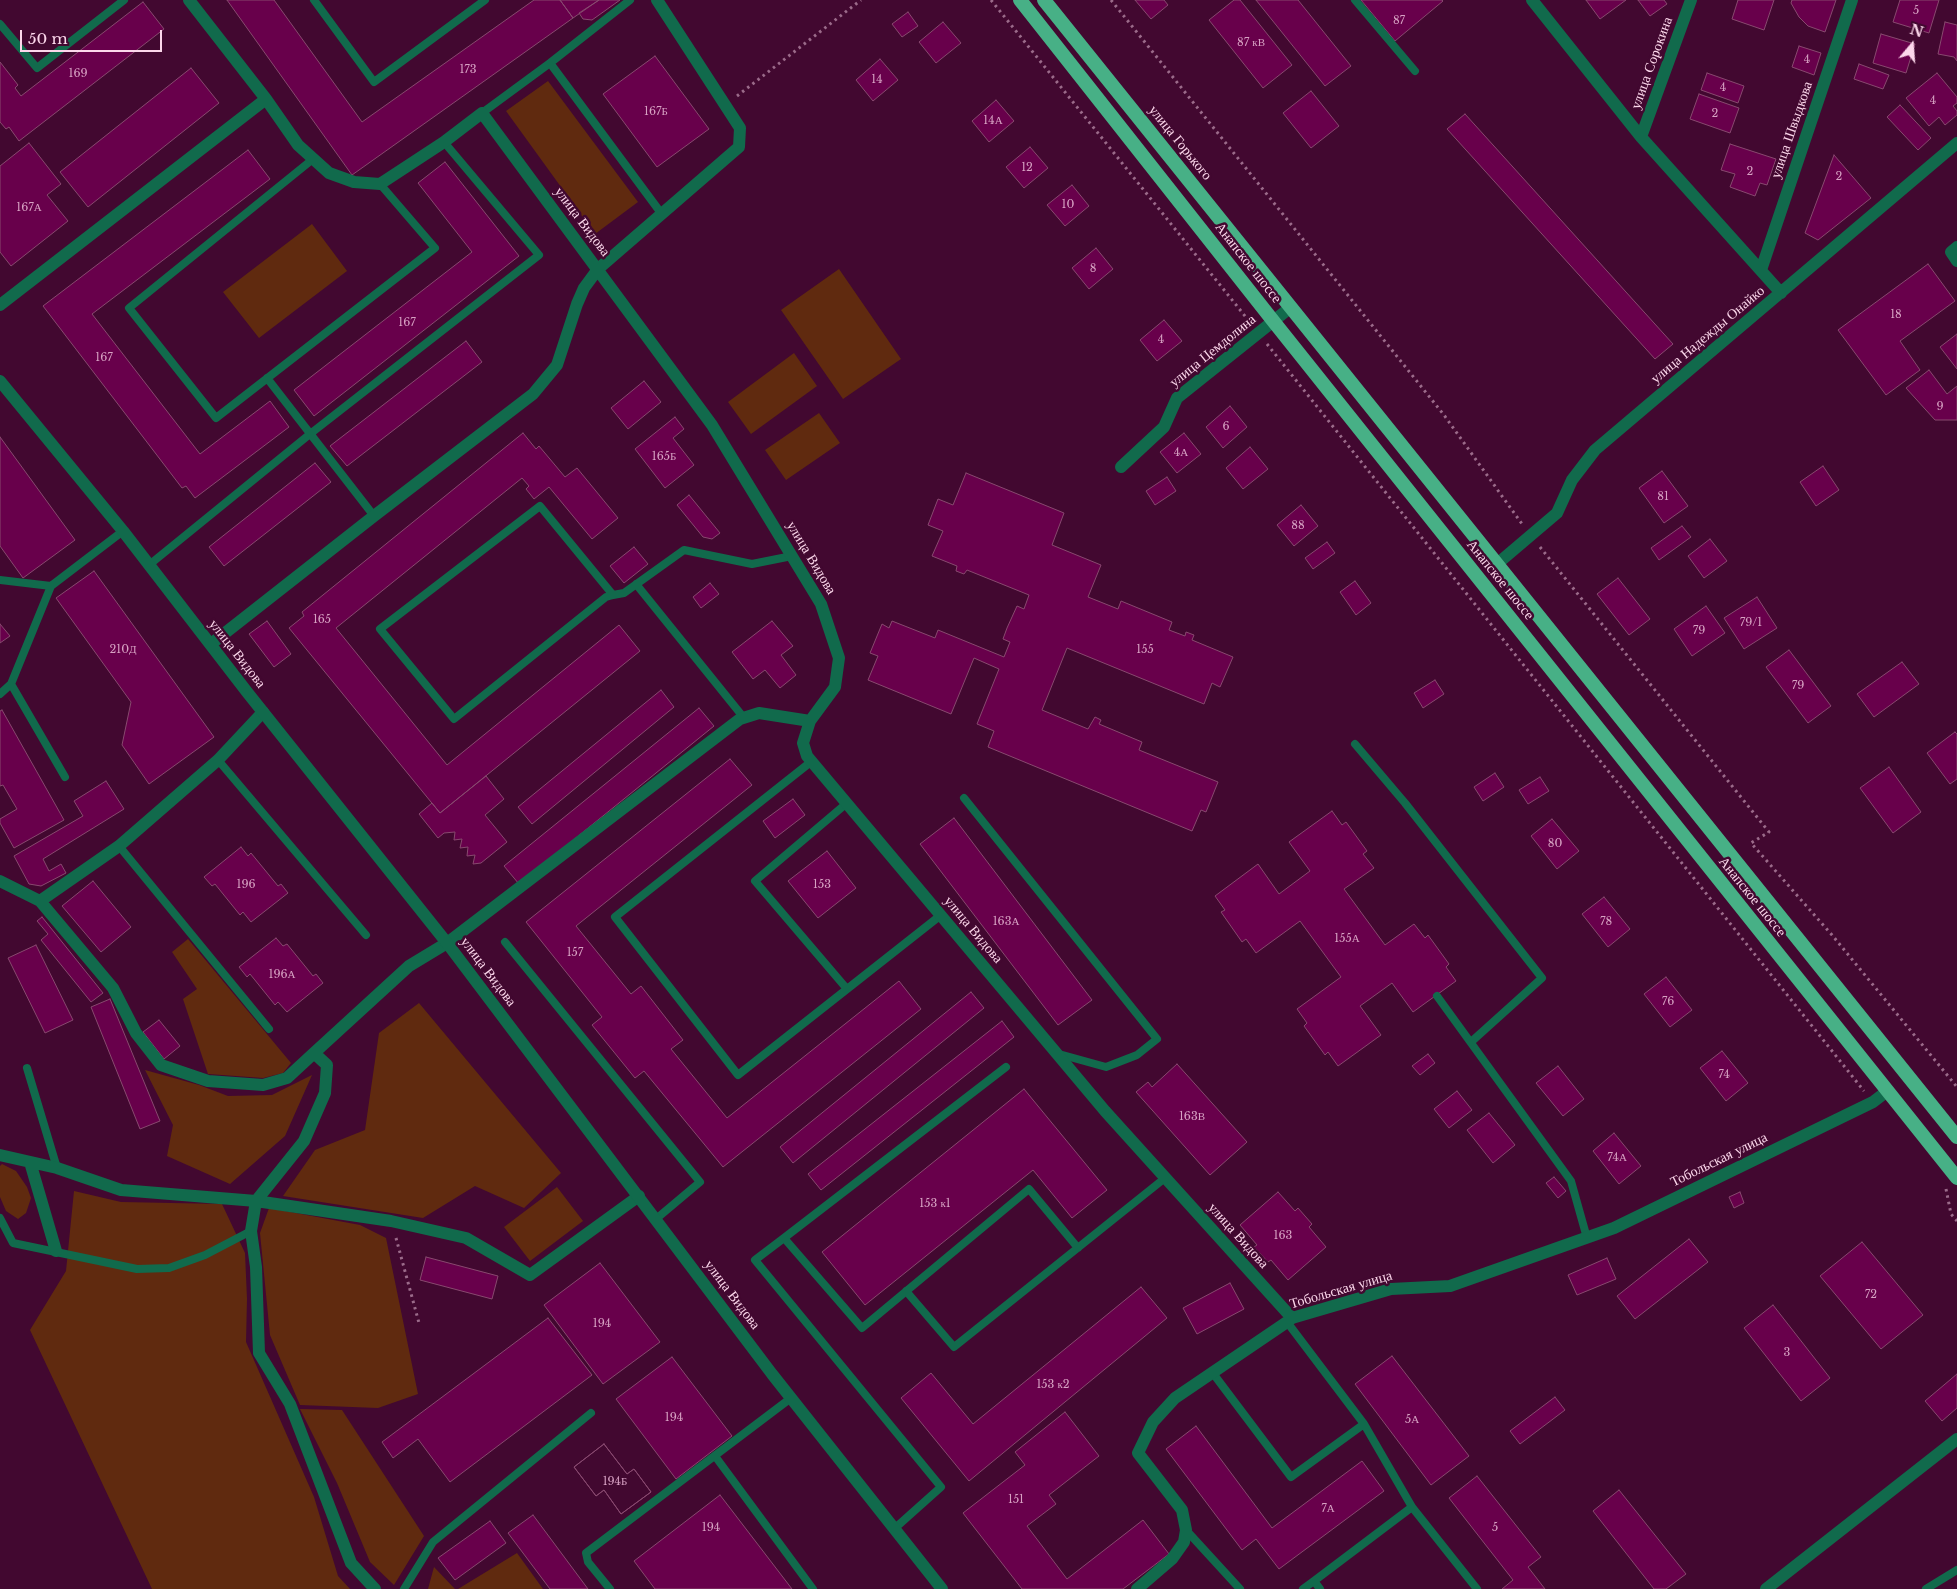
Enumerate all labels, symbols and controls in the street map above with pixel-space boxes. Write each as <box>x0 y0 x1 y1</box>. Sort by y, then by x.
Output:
house number: 5 <box>1913 4 1919 18</box>
house number: 87 <box>1393 14 1405 28</box>
street label: улица Сорокина <box>1628 15 1676 111</box>
scale bar <box>22 20 165 52</box>
north arrow <box>1887 20 1937 70</box>
text: N <box>1908 20 1926 41</box>
text: 50 m <box>28 29 68 48</box>
house number: 87 кВ <box>1237 36 1265 50</box>
house number: 4 <box>1804 53 1810 67</box>
house number: 173 <box>459 63 477 77</box>
house number: 169 <box>68 67 88 81</box>
house number: 14 <box>871 73 883 87</box>
street label: улица Швыдкова <box>1768 79 1816 181</box>
house number: 4 <box>1720 81 1726 95</box>
house number: 4 <box>1930 94 1936 108</box>
street label: улица Горького <box>1145 102 1215 184</box>
house number: 167Б <box>644 105 668 119</box>
house number: 2 <box>1712 107 1718 121</box>
house number: 14А <box>983 114 1003 128</box>
house number: 12 <box>1021 161 1033 175</box>
house number: 2 <box>1747 165 1753 179</box>
house number: 2 <box>1836 170 1842 184</box>
street label: улица Видова <box>551 184 613 260</box>
house number: 10 <box>1062 198 1074 212</box>
house number: 167А <box>16 201 42 215</box>
street label: Анапское шоссе <box>1211 219 1285 307</box>
house number: 8 <box>1090 262 1096 276</box>
street label: улица Надежды Онайко <box>1648 283 1768 387</box>
house number: 18 <box>1890 308 1902 322</box>
street label: улица Цемдолина <box>1167 311 1259 391</box>
house number: 167 <box>398 316 416 330</box>
house number: 4 <box>1158 333 1164 347</box>
house number: 167 <box>95 351 113 365</box>
house number: 9 <box>1936 400 1944 414</box>
house number: 6 <box>1222 420 1230 434</box>
house number: 4А <box>1174 446 1188 460</box>
house number: 165Б <box>652 450 676 464</box>
house number: 81 <box>1657 490 1669 504</box>
street label: улица Видова <box>783 518 839 598</box>
house number: 88 <box>1291 519 1305 533</box>
street label: Анапское шоссе <box>1463 537 1537 623</box>
house number: 165 <box>313 613 331 627</box>
street label: улица Видова <box>205 616 269 692</box>
house number: 79/1 <box>1740 616 1762 630</box>
house number: 79 <box>1693 624 1705 638</box>
house number: 210Д <box>109 643 137 657</box>
house number: 155 <box>1136 643 1154 657</box>
house number: 79 <box>1792 679 1804 693</box>
house number: 80 <box>1548 837 1562 851</box>
street label: Анапское шоссе <box>1715 854 1789 940</box>
house number: 196 <box>236 878 256 892</box>
house number: 153 <box>813 878 831 892</box>
street label: улица Видова <box>940 893 1006 967</box>
house number: 163А <box>993 915 1019 929</box>
house number: 78 <box>1600 915 1612 929</box>
house number: 155А <box>1334 932 1360 946</box>
street label: улица Видова <box>457 934 519 1010</box>
house number: 157 <box>567 946 583 960</box>
house number: 196А <box>269 968 295 982</box>
house number: 76 <box>1662 995 1674 1009</box>
house number: 74 <box>1718 1068 1730 1082</box>
house number: 163В <box>1179 1110 1205 1124</box>
street label: Тобольская улица <box>1668 1129 1770 1191</box>
house number: 74А <box>1607 1151 1627 1165</box>
house number: 153 к1 <box>919 1197 951 1211</box>
street label: улица Видова <box>1204 1200 1272 1272</box>
house number: 163 <box>1274 1229 1292 1243</box>
street label: улица Видова <box>701 1257 763 1333</box>
street label: Тобольская улица <box>1288 1267 1394 1313</box>
house number: 72 <box>1865 1288 1877 1302</box>
house number: 194 <box>593 1317 611 1331</box>
house number: 3 <box>1784 1346 1790 1360</box>
house number: 153 к2 <box>1036 1378 1070 1392</box>
house number: 194 <box>665 1411 683 1425</box>
house number: 5А <box>1405 1413 1419 1427</box>
house number: 194Б <box>603 1475 627 1489</box>
house number: 151 <box>1008 1493 1024 1507</box>
house number: 7А <box>1321 1502 1335 1516</box>
house number: 194 <box>702 1521 720 1535</box>
house number: 5 <box>1492 1521 1498 1535</box>

